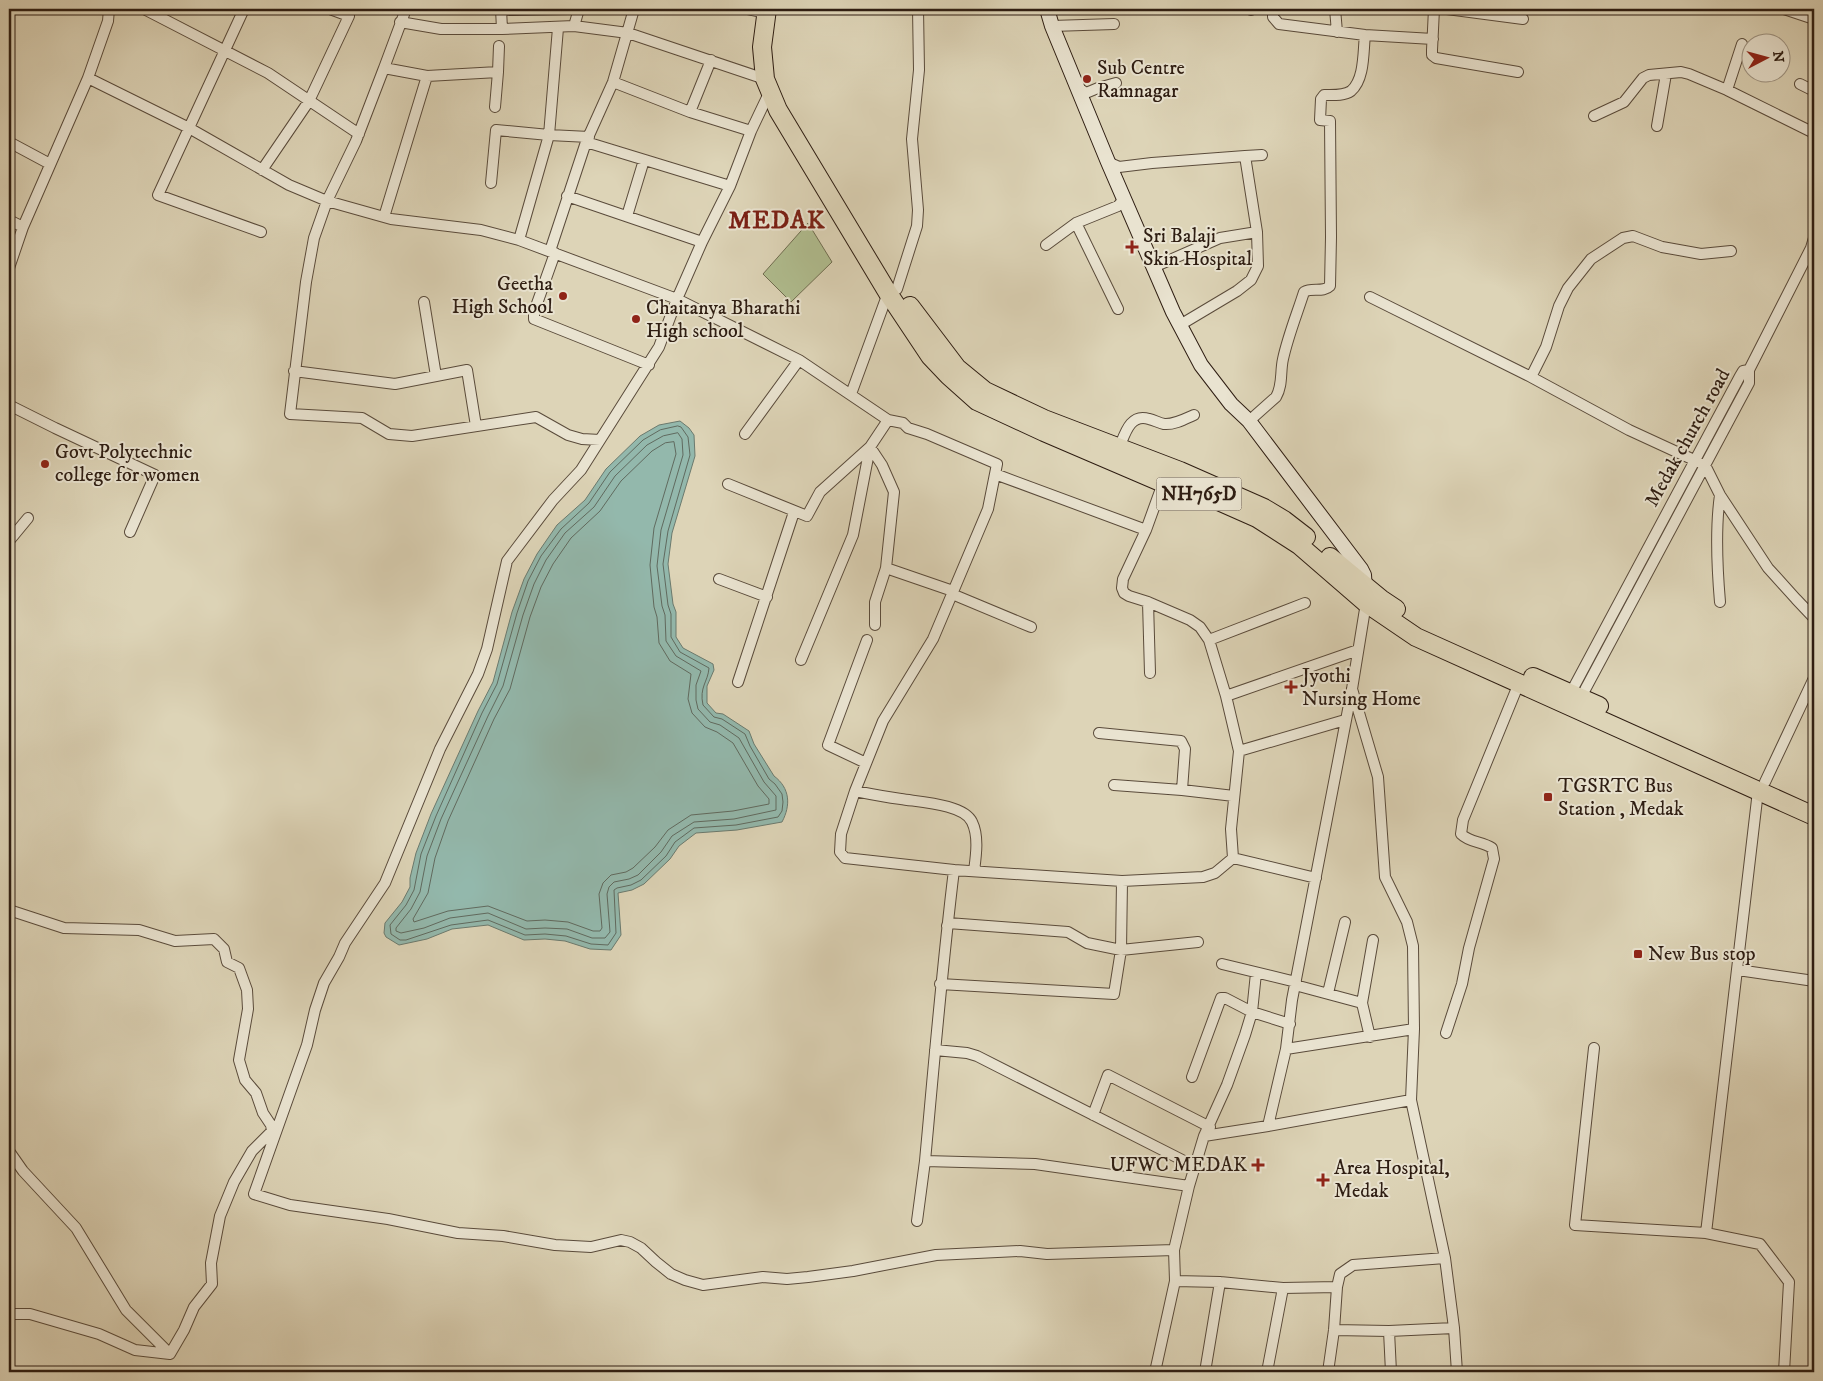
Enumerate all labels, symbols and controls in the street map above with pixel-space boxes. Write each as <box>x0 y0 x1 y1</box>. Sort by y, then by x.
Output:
north arrow <box>1740 32 1790 82</box>
text: N <box>1768 50 1788 64</box>
place label: Sub Centre Ramnagar <box>1097 56 1185 104</box>
marker: Sub Centre Ramnagar <box>1081 73 1093 85</box>
district label: MEDAK <box>728 205 826 236</box>
place label: Sri Balaji Skin Hospital <box>1143 224 1252 272</box>
marker: Sri Balaji Skin Hospital <box>1125 240 1139 254</box>
place label: Geetha High School <box>452 272 554 320</box>
marker: Geetha High School <box>557 290 569 302</box>
place label: Chaitanya Bharathi High school <box>646 296 800 344</box>
marker: Chaitanya Bharathi High school <box>630 313 642 325</box>
street label: Medak church road <box>1640 365 1736 511</box>
place label: Govt Polytechnic college for women <box>55 440 200 488</box>
marker: Govt Polytechnic college for women <box>39 458 51 470</box>
road number: NH765D <box>1156 478 1242 510</box>
place label: Jyothi Nursing Home <box>1300 664 1421 712</box>
marker: Jyothi Nursing Home <box>1284 680 1298 694</box>
place label: TGSRTC Bus Station , Medak <box>1558 774 1684 822</box>
marker: TGSRTC Bus Station , Medak <box>1542 791 1554 803</box>
place label: New Bus stop <box>1648 942 1756 967</box>
marker: New Bus stop <box>1632 948 1644 960</box>
place label: UFWC MEDAK <box>1110 1153 1247 1178</box>
place label: Area Hospital, Medak <box>1334 1156 1450 1204</box>
marker: UFWC MEDAK <box>1251 1158 1265 1172</box>
marker: Area Hospital, Medak <box>1316 1173 1330 1187</box>

